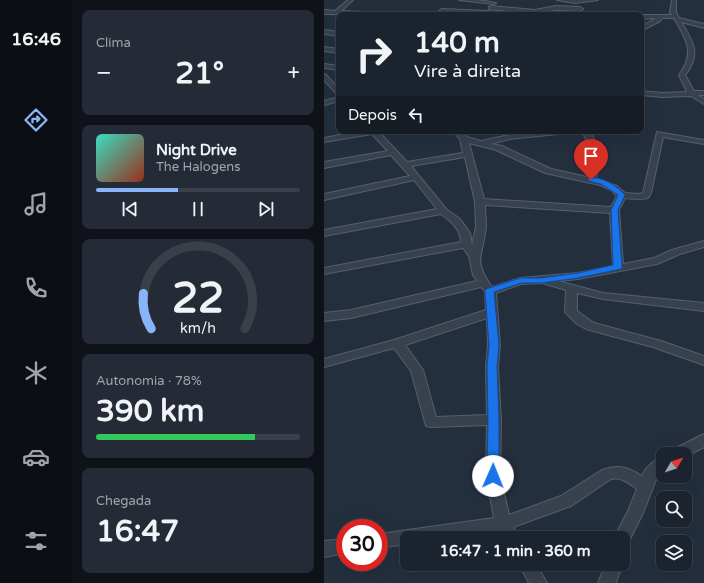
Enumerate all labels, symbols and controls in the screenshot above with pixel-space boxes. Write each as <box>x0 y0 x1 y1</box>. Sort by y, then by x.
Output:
text: 140 m <box>414 26 500 60</box>
text: 16:46 <box>11 28 61 50</box>
icon: right <box>348 28 400 80</box>
text: Clima <box>96 35 131 51</box>
text: 21° <box>175 55 224 92</box>
text: − <box>96 60 112 86</box>
text: + <box>288 60 300 86</box>
text: Vire à direita <box>414 60 521 82</box>
icon: left <box>405 104 427 126</box>
icon: directions <box>22 106 50 134</box>
text: Depois <box>348 106 397 124</box>
pin <box>574 139 608 180</box>
text: Night Drive <box>156 141 237 159</box>
icon: arrive <box>580 145 602 167</box>
text: The Halogens <box>156 159 240 175</box>
icon: music <box>22 190 50 218</box>
icon: previous <box>119 198 141 220</box>
icon: pause <box>187 198 209 220</box>
icon: next <box>255 198 277 220</box>
icon: phone <box>22 274 50 302</box>
text: 22 <box>172 274 224 324</box>
text: km/h <box>180 320 216 337</box>
icon: climate <box>22 359 50 387</box>
text: Autonomia · 78% <box>96 373 202 389</box>
text: 390 km <box>96 393 204 430</box>
icon: car <box>22 443 50 471</box>
north arrow <box>656 447 692 483</box>
map controls <box>656 447 692 571</box>
position arrow <box>472 455 514 497</box>
button: search <box>656 491 692 527</box>
text: Chegada <box>96 493 151 509</box>
text: 16:47 <box>96 513 179 550</box>
speed limit sign: 30 <box>336 519 388 571</box>
icon: filters <box>22 527 50 555</box>
button: layers <box>656 535 692 571</box>
text: 16:47 · 1 min · 360 m <box>440 542 590 560</box>

